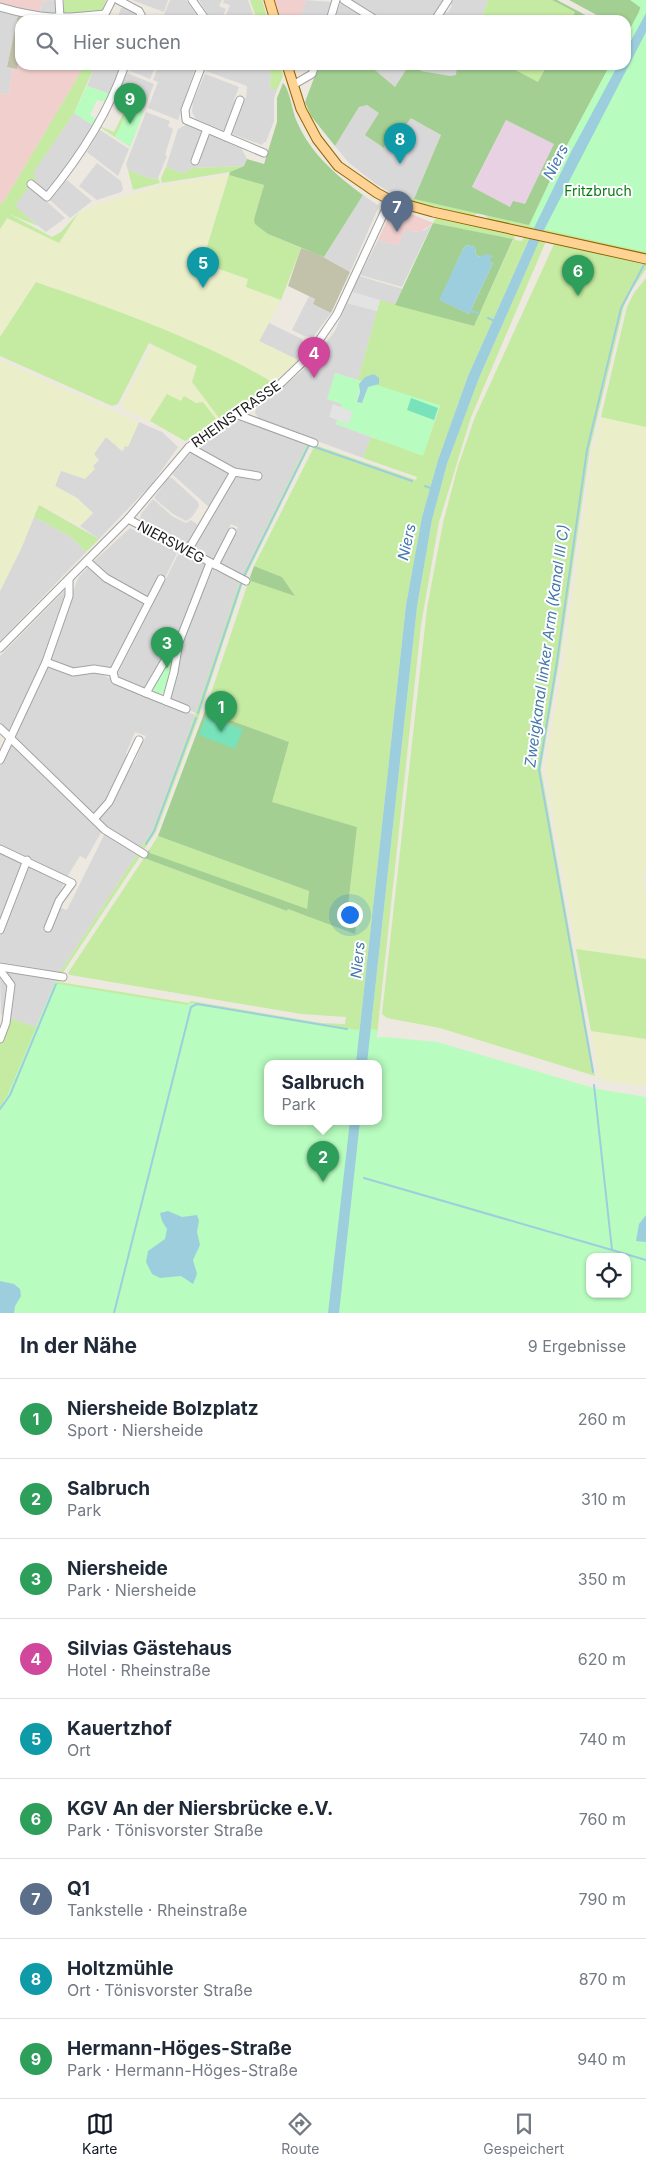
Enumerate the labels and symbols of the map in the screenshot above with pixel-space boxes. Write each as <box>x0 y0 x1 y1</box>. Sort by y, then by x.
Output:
pin: 9 <box>114 83 146 124</box>
pin: 8 <box>384 123 416 164</box>
water label: Niers <box>539 141 572 183</box>
park label: Fritzbruch <box>564 182 632 199</box>
pin: 7 <box>381 191 413 232</box>
pin: 5 <box>187 247 219 288</box>
pin: 6 <box>562 255 594 296</box>
pin: 4 <box>298 337 330 378</box>
street label: RHEINSTRASSE <box>188 376 284 451</box>
street label: NIERSWEG <box>135 517 208 566</box>
water label: Niers <box>393 522 420 562</box>
water label: Zweigkanal linker Arm (Kanal III C) <box>520 523 573 769</box>
pin: 3 <box>151 627 183 668</box>
pin: 1 <box>205 691 237 732</box>
your location <box>337 902 363 928</box>
water label: Niers <box>346 940 369 979</box>
pin: 2 <box>307 1141 339 1182</box>

